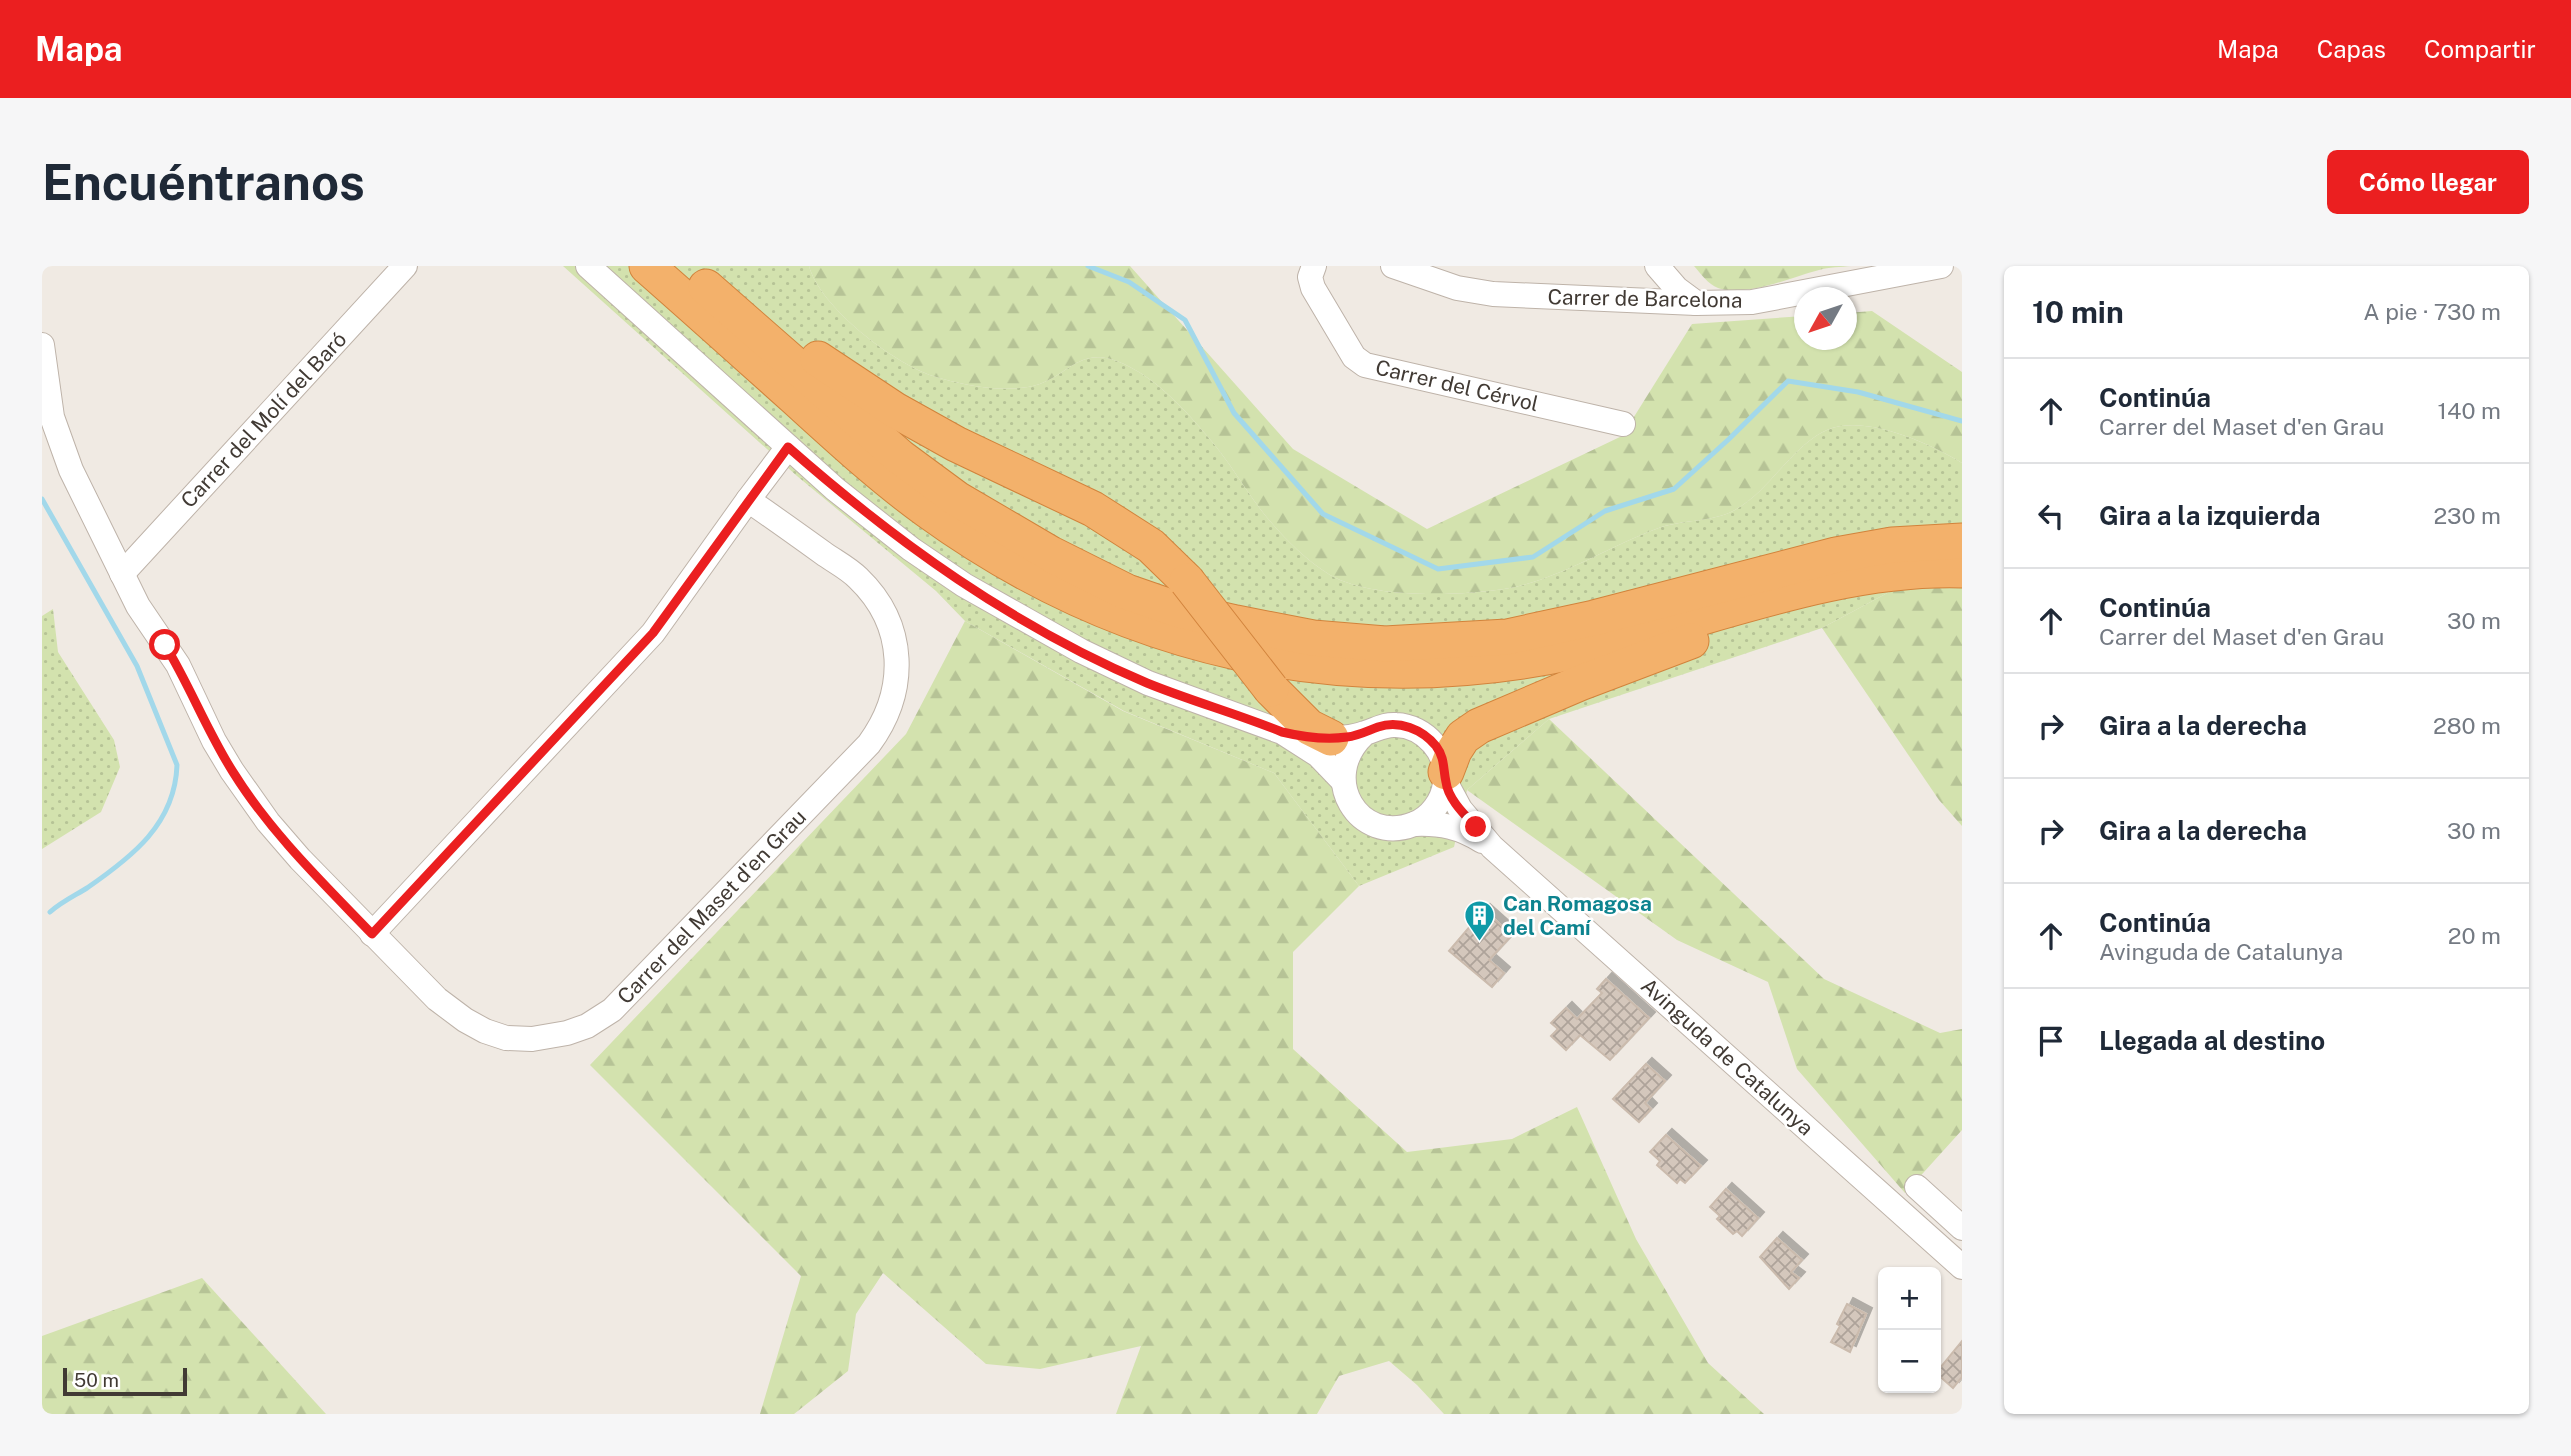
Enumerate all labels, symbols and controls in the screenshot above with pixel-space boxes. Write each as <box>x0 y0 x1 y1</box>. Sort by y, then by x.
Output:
text: Mapa <box>35 30 123 68</box>
text: Mapa <box>2217 35 2279 63</box>
text: Capas <box>2317 35 2386 63</box>
text: Compartir <box>2424 35 2536 63</box>
button: Cómo llegar <box>2327 150 2529 214</box>
text: Encuéntranos <box>42 153 365 211</box>
street label: Carrer de Barcelona <box>1547 284 1743 313</box>
north arrow <box>1794 287 1857 350</box>
text: 10 min <box>2032 294 2124 330</box>
text: A pie · 730 m <box>2363 298 2501 325</box>
street label: Carrer del Molí del Baró <box>176 327 352 513</box>
street label: Carrer del Cérvol <box>1373 355 1541 416</box>
text: Continúa <box>2099 382 2211 413</box>
icon: ahead <box>2032 392 2070 430</box>
text: 140 m <box>2438 397 2501 424</box>
text: Carrer del Maset d'en Grau <box>2099 413 2384 440</box>
icon: left <box>2032 497 2070 535</box>
text: Gira a la izquierda <box>2099 500 2321 531</box>
text: 230 m <box>2433 502 2501 529</box>
text: Continúa <box>2099 592 2211 623</box>
icon: ahead <box>2032 602 2070 640</box>
text: 30 m <box>2447 607 2501 634</box>
text: Carrer del Maset d'en Grau <box>2099 623 2384 650</box>
route start <box>149 629 180 660</box>
icon: right <box>2032 707 2070 745</box>
text: Gira a la derecha <box>2099 710 2307 741</box>
text: 280 m <box>2433 712 2501 739</box>
street label: Carrer del Maset d'en Grau <box>612 804 811 1009</box>
route end <box>1460 811 1491 842</box>
icon: right <box>2032 812 2070 850</box>
text: Gira a la derecha <box>2099 815 2307 846</box>
text: 30 m <box>2447 817 2501 844</box>
place label: Can Romagosa del Camí <box>1503 891 1652 940</box>
building icon: Can Romagosa del Camí <box>1463 899 1497 943</box>
text: Continúa <box>2099 907 2211 938</box>
icon: ahead <box>2032 917 2070 955</box>
text: 20 m <box>2448 922 2501 949</box>
text: Avinguda de Catalunya <box>2099 938 2343 965</box>
street label: Avinguda de Catalunya <box>1636 973 1819 1140</box>
icon: arrive <box>2032 1022 2070 1060</box>
text: Llegada al destino <box>2099 1025 2325 1056</box>
map controls <box>1878 1267 1941 1393</box>
button: + <box>1878 1267 1941 1330</box>
button: − <box>1878 1330 1941 1393</box>
scale bar <box>63 1365 187 1397</box>
text: 50 m <box>74 1369 119 1391</box>

